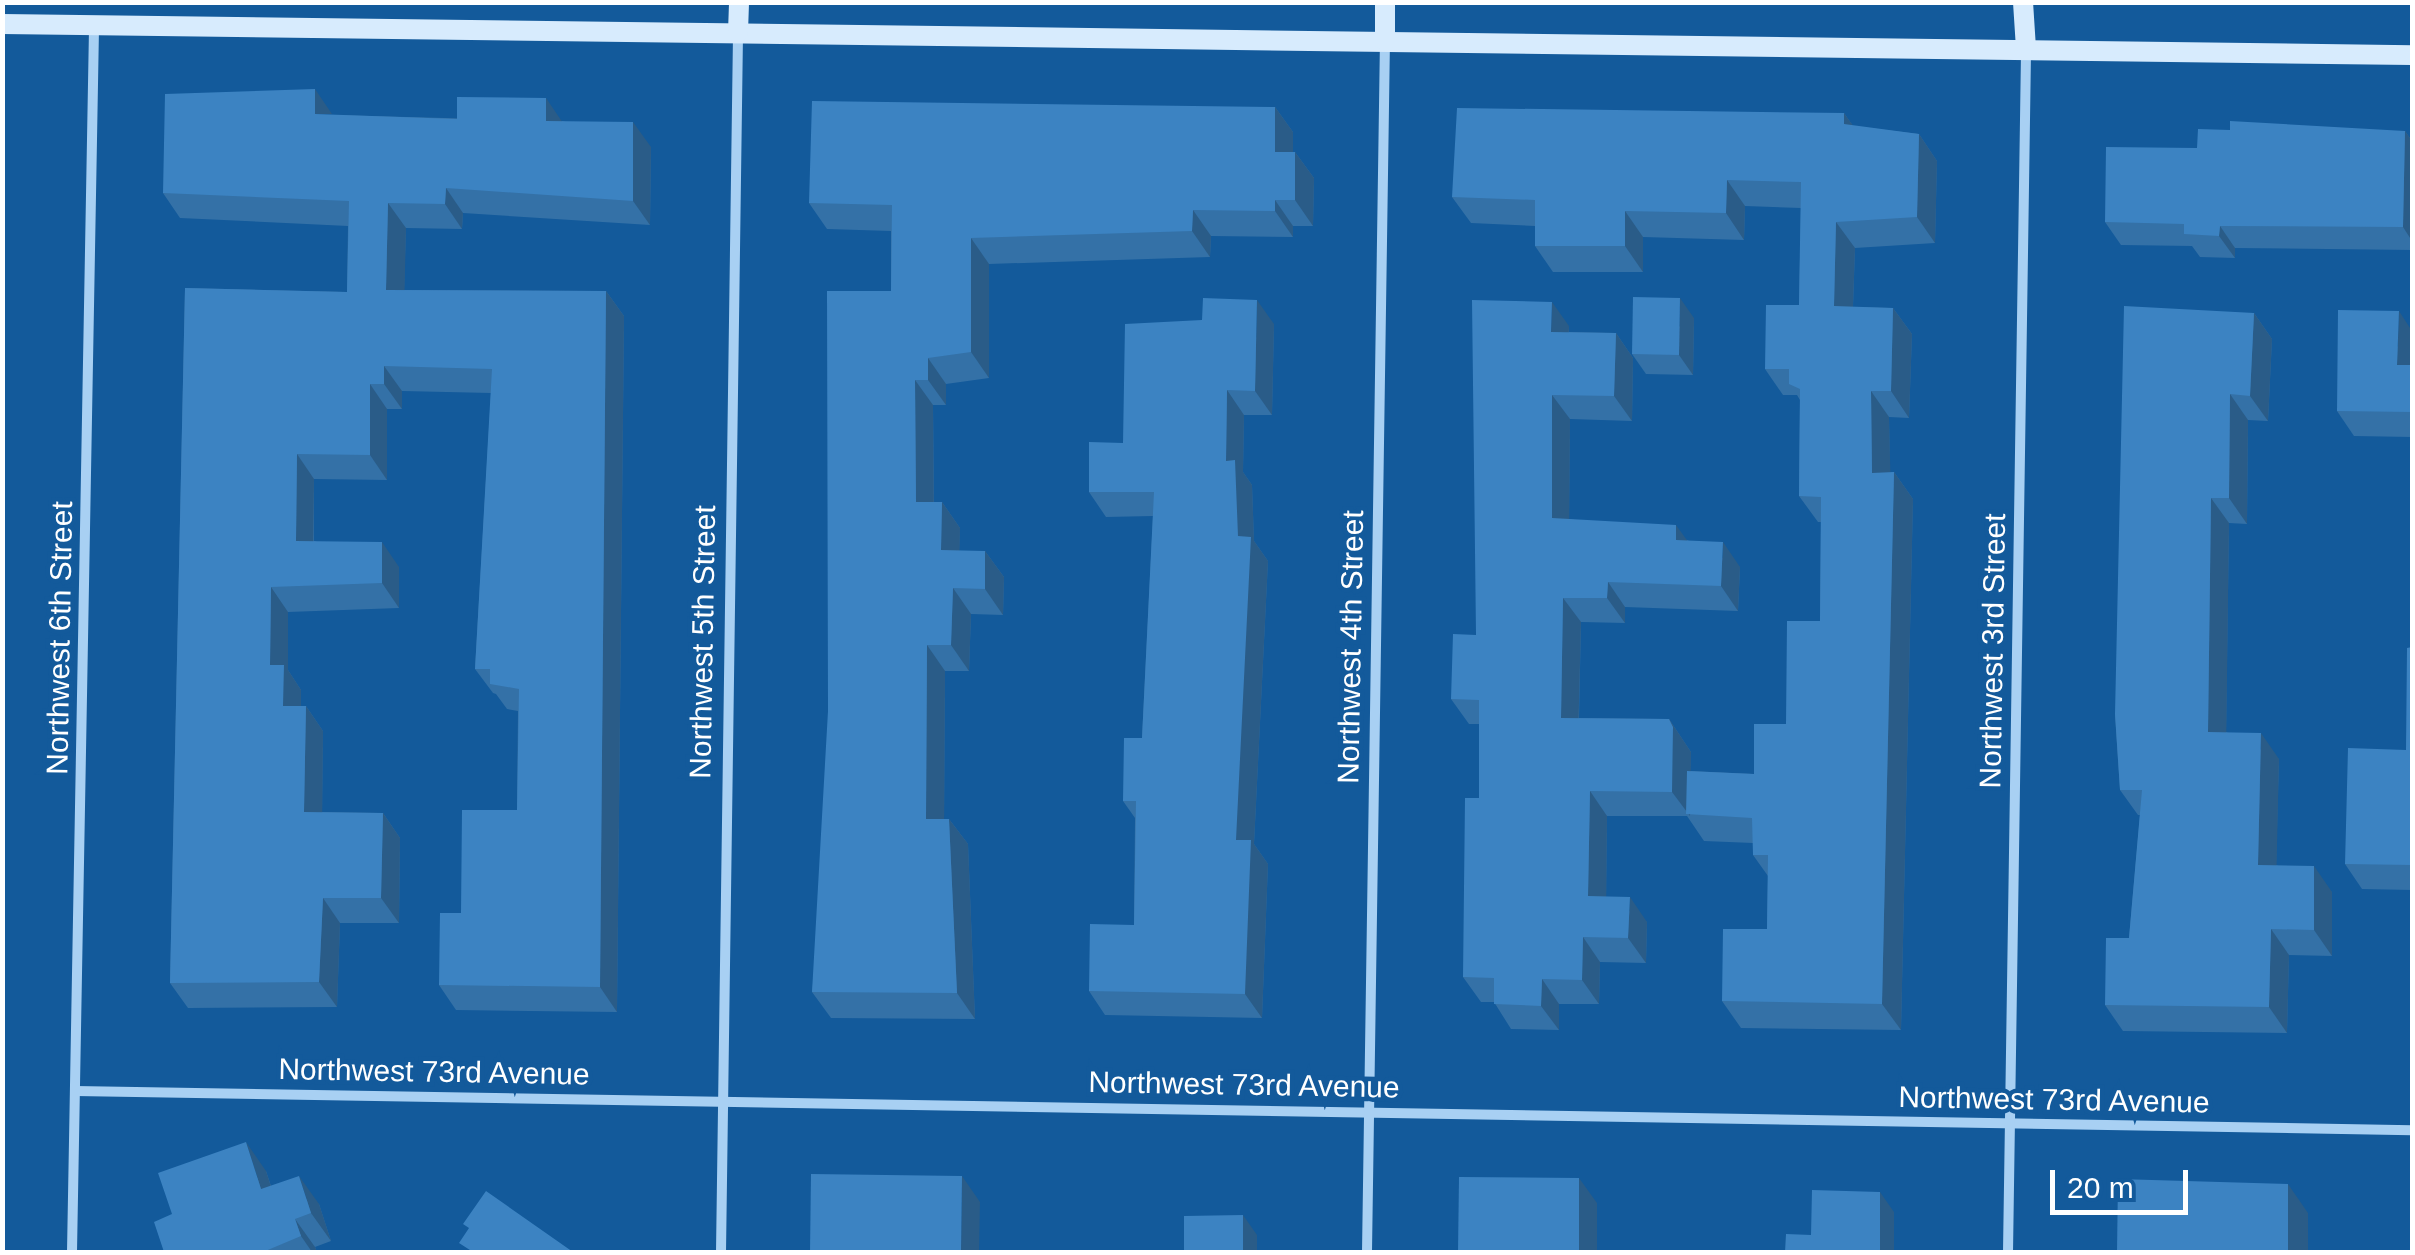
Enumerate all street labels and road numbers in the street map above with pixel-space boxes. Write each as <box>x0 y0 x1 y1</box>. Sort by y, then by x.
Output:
street label: Northwest 6th Street <box>40 501 80 775</box>
street label: Northwest 5th Street <box>683 505 723 779</box>
street label: Northwest 4th Street <box>1331 510 1371 784</box>
street label: Northwest 3rd Street <box>1973 513 2013 789</box>
street label: Northwest 73rd Avenue <box>277 1051 591 1093</box>
street label: Northwest 73rd Avenue <box>1087 1064 1401 1106</box>
street label: Northwest 73rd Avenue <box>1897 1079 2211 1121</box>

